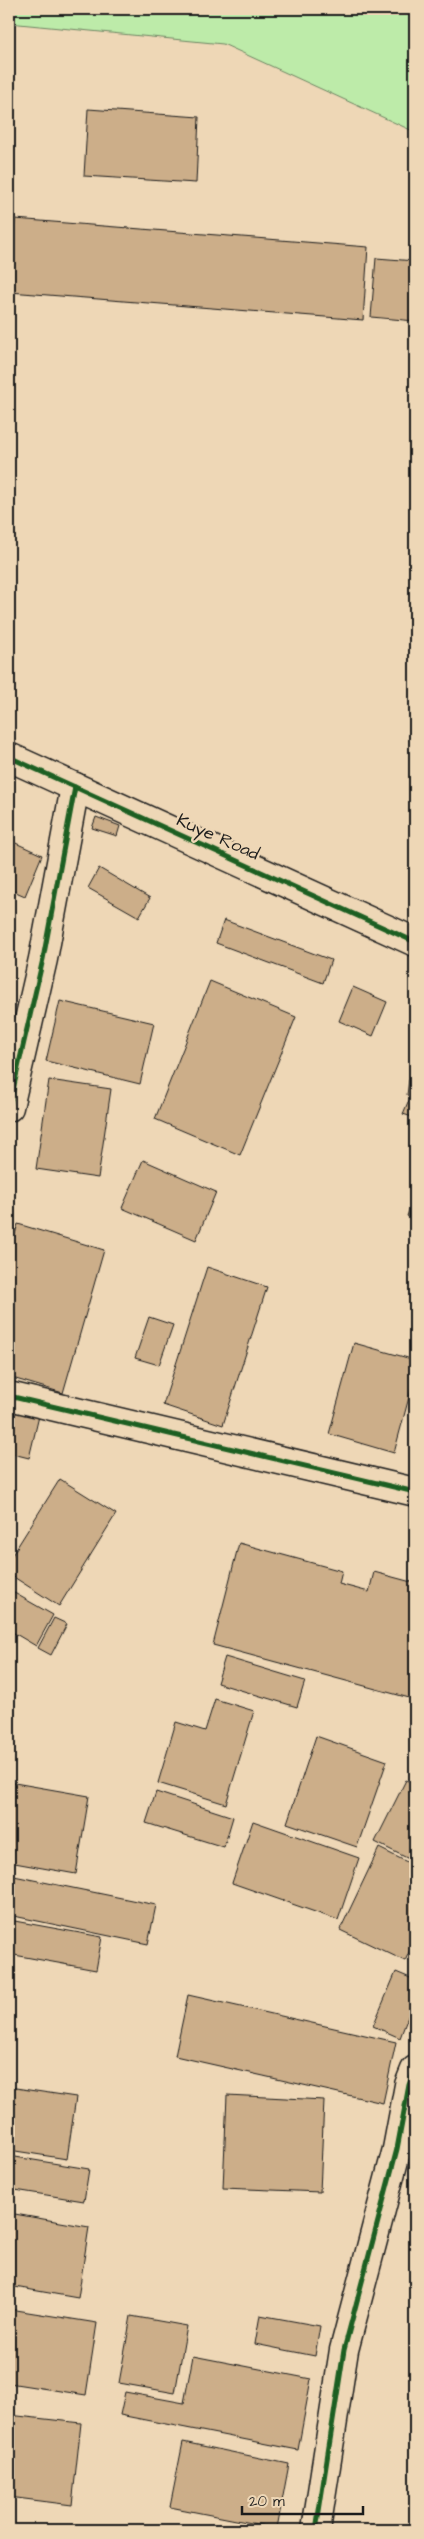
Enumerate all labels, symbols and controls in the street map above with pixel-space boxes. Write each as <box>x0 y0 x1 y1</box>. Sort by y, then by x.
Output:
street label: Kuye Road <box>172 808 263 867</box>
scale bar <box>242 2484 363 2516</box>
text: 20 m <box>249 2491 285 2512</box>

